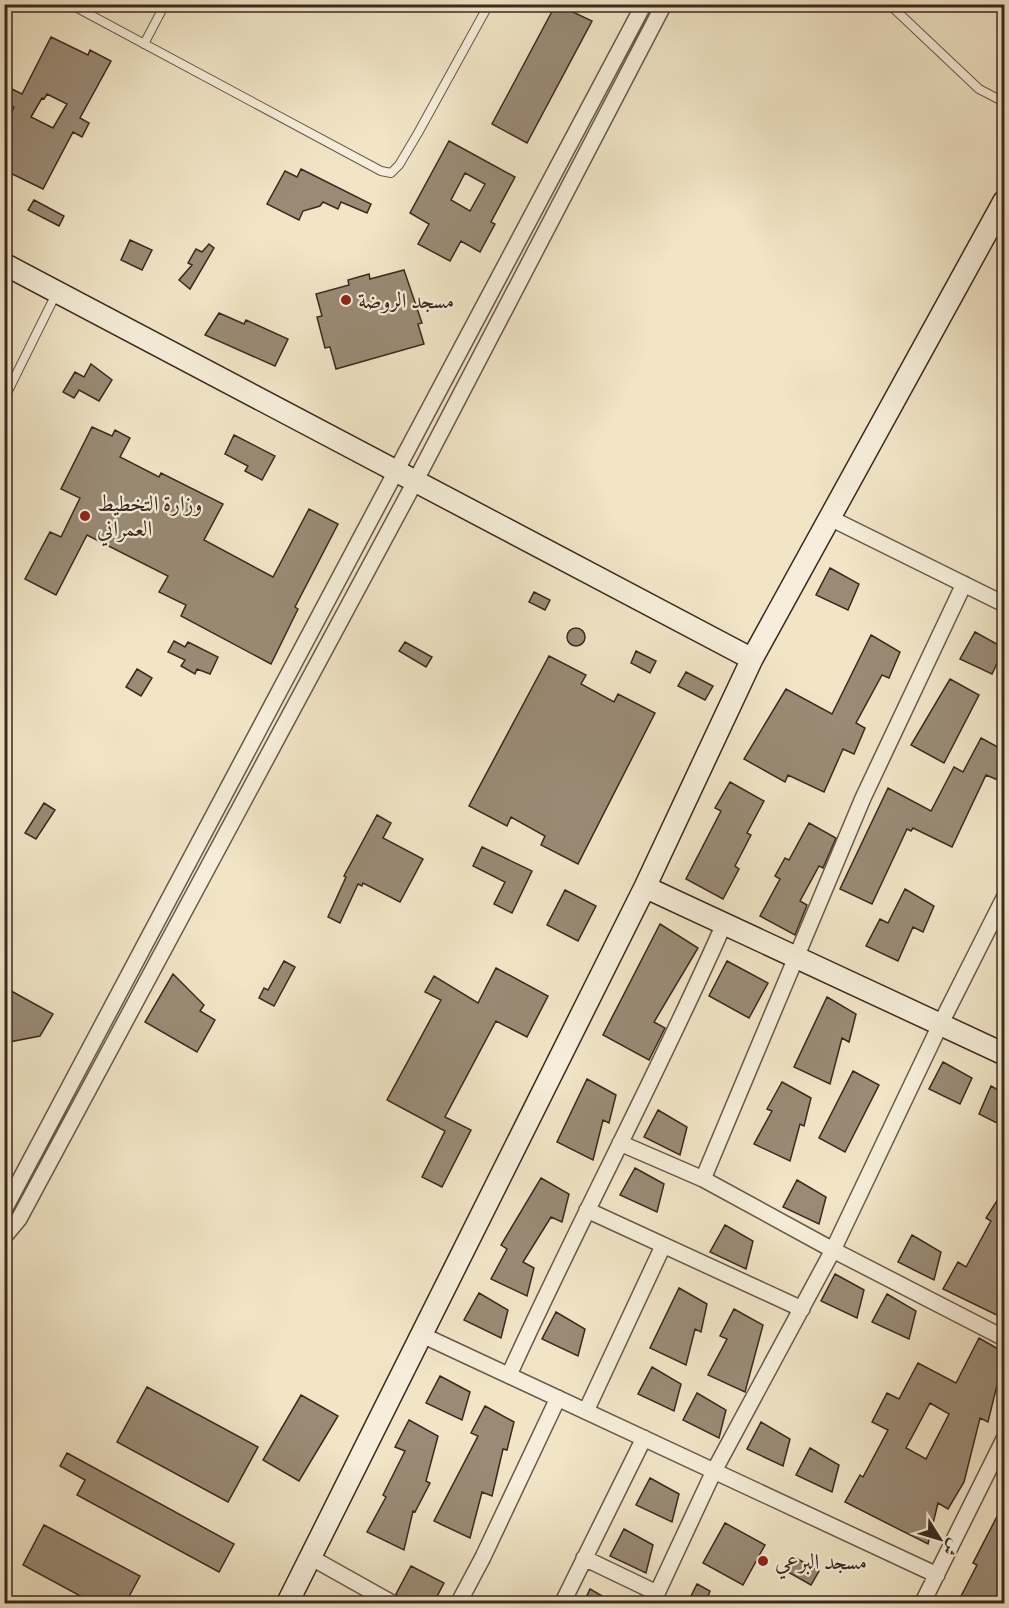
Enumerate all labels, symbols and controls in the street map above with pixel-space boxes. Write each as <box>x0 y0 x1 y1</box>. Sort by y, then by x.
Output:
place label: مسجد الروضة <box>358 287 454 319</box>
marker: مسجد الروضة <box>339 293 353 307</box>
place label: وزارة التخطيط العمراني <box>97 490 202 547</box>
marker: وزارة التخطيط العمراني <box>78 509 92 523</box>
north arrow <box>910 1509 970 1569</box>
text: ش <box>936 1533 964 1560</box>
place label: مسجد البرعي <box>775 1548 867 1580</box>
marker: مسجد البرعي <box>756 1554 770 1568</box>

